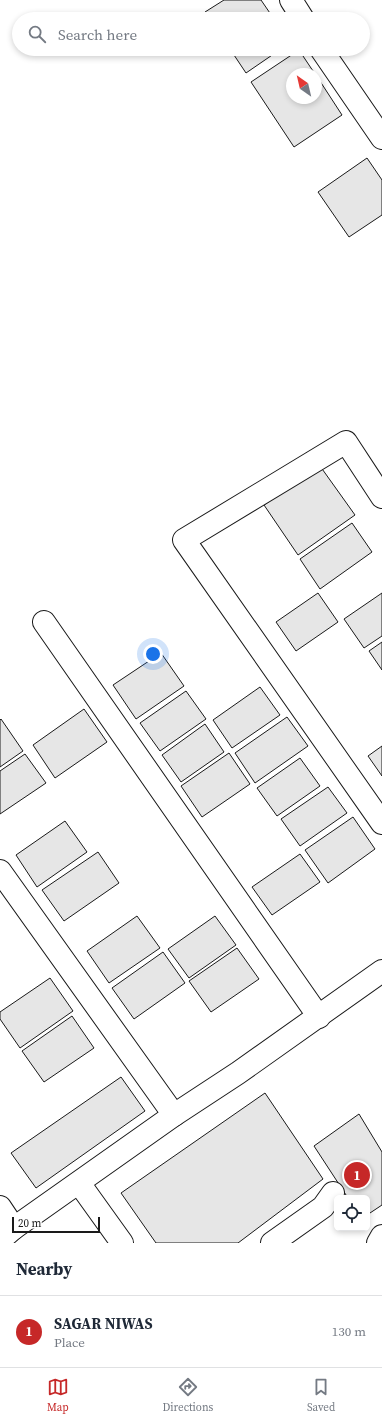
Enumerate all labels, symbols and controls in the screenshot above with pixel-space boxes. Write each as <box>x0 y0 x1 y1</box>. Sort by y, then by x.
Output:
search box <box>12 12 370 56</box>
icon: search <box>26 23 48 45</box>
text: Search here <box>58 24 137 45</box>
north arrow <box>286 68 322 104</box>
your location <box>143 644 163 664</box>
pin: 1 <box>344 1160 370 1190</box>
map controls <box>334 1195 370 1231</box>
button: locate <box>334 1195 370 1231</box>
scale bar <box>12 1215 100 1234</box>
text: 20 m <box>18 1216 41 1231</box>
text: Nearby <box>16 1257 72 1281</box>
text: SAGAR NIWAS <box>54 1313 153 1334</box>
text: 1 <box>25 1323 33 1340</box>
text: 130 m <box>332 1323 366 1340</box>
text: Place <box>54 1334 85 1351</box>
tab: Map <box>47 1376 69 1415</box>
tab: Directions <box>162 1376 213 1415</box>
tab: Saved <box>307 1376 335 1415</box>

